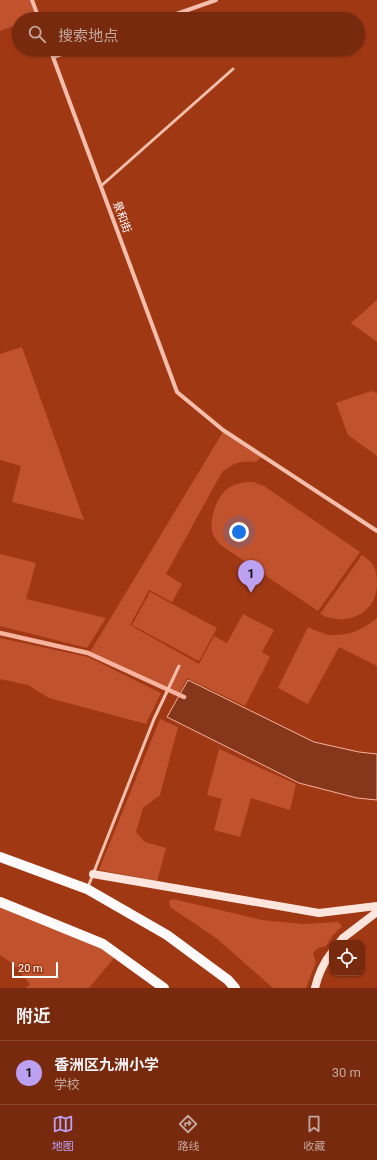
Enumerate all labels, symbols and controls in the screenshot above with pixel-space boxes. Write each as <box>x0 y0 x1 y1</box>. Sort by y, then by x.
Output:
search box <box>12 12 365 56</box>
icon: search <box>26 23 48 45</box>
text: 搜索地点 <box>58 27 118 45</box>
street label: 景和街 <box>110 199 134 235</box>
your location <box>229 522 249 542</box>
pin: 1 <box>238 560 264 593</box>
map controls <box>329 940 365 976</box>
button: locate <box>329 940 365 976</box>
scale bar <box>12 960 58 979</box>
text: 20 m <box>18 962 43 975</box>
text: 附近 <box>16 1006 50 1026</box>
text: 香洲区九洲小学 <box>54 1056 159 1074</box>
text: 1 <box>25 1065 33 1080</box>
text: 30 m <box>332 1065 361 1080</box>
text: 学校 <box>54 1077 80 1092</box>
tab: 地图 <box>52 1113 74 1153</box>
tab: 路线 <box>177 1113 199 1153</box>
tab: 收藏 <box>303 1113 325 1153</box>

